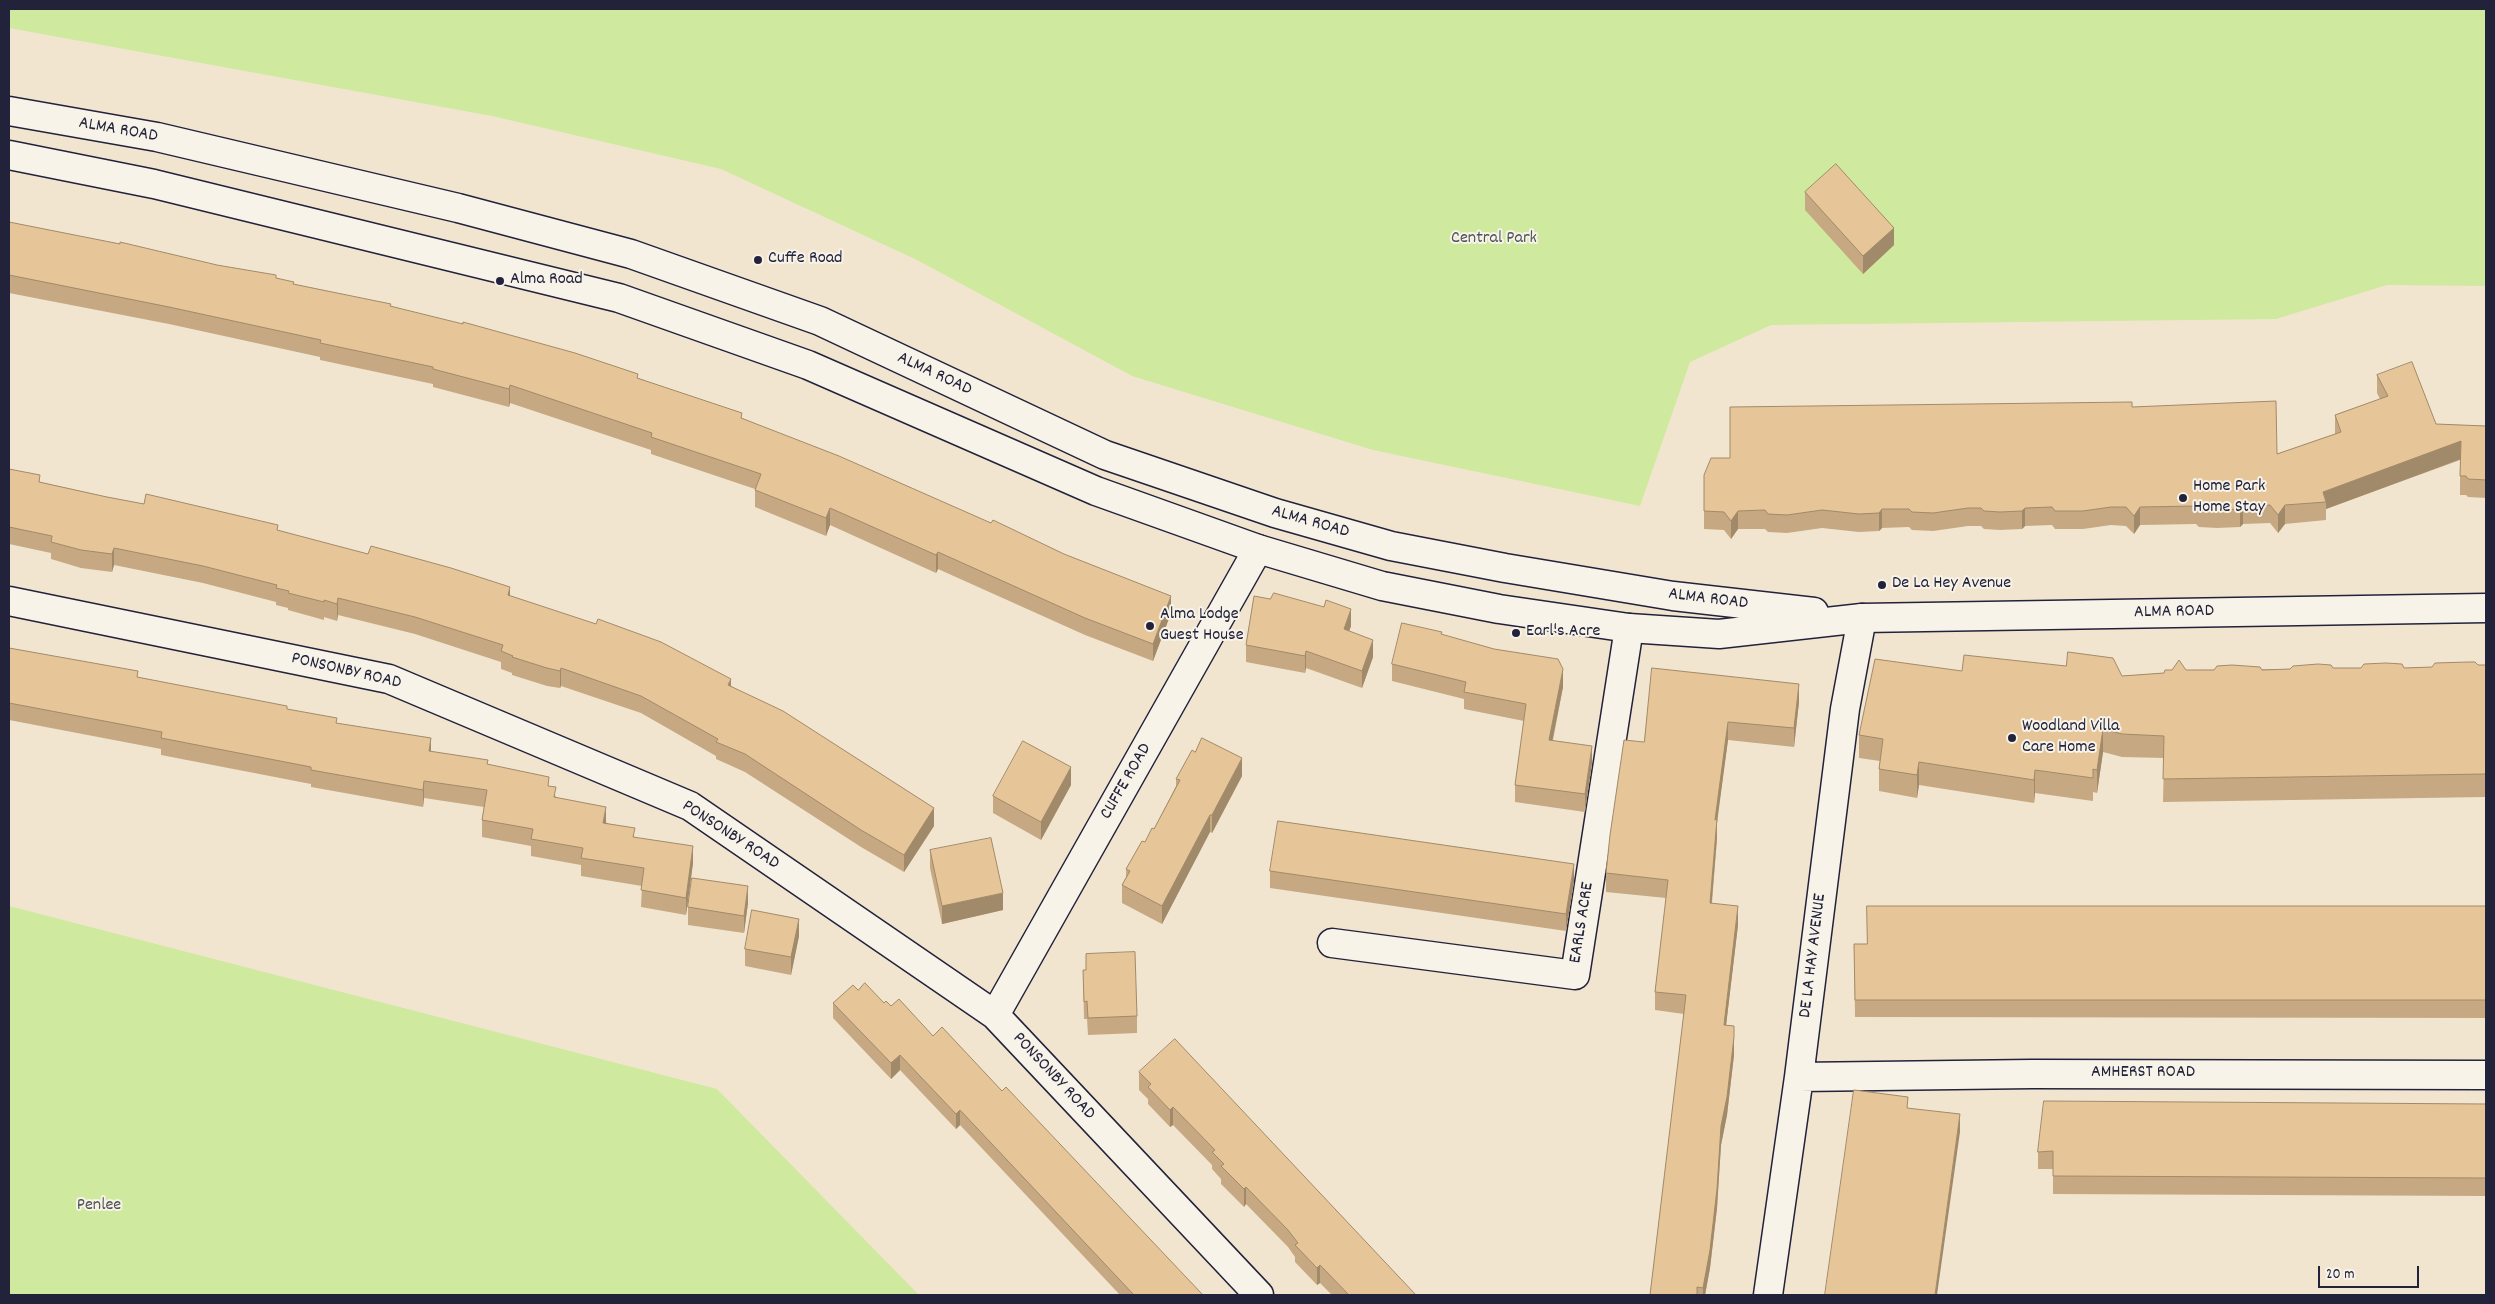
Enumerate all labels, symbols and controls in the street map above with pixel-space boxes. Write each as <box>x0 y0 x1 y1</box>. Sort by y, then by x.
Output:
street label: ALMA ROAD <box>77 113 159 149</box>
park label: Central Park <box>1451 229 1537 251</box>
place label: Cuffe Road <box>768 249 843 271</box>
marker: Cuffe Road <box>752 254 764 266</box>
place label: Alma Road <box>510 270 583 292</box>
marker: Alma Road <box>494 275 506 287</box>
street label: ALMA ROAD <box>893 348 975 402</box>
place label: Home Park Home Stay <box>2193 477 2265 520</box>
marker: Home Park Home Stay <box>2177 492 2189 504</box>
street label: ALMA ROAD <box>1269 502 1351 544</box>
place label: De La Hey Avenue <box>1892 574 2011 596</box>
marker: De La Hey Avenue <box>1876 579 1888 591</box>
street label: ALMA ROAD <box>1667 584 1749 616</box>
street label: ALMA ROAD <box>2134 602 2214 624</box>
place label: Alma Lodge Guest House <box>1160 605 1244 648</box>
marker: Alma Lodge Guest House <box>1144 620 1156 632</box>
place label: Earl's Acre <box>1526 622 1600 644</box>
marker: Earl's Acre <box>1510 627 1522 639</box>
street label: PONSONBY ROAD <box>289 649 403 695</box>
place label: Woodland Villa Care Home <box>2022 717 2119 760</box>
marker: Woodland Villa Care Home <box>2006 732 2018 744</box>
street label: CUFFE ROAD <box>1097 740 1157 824</box>
street label: PONSONBY ROAD <box>677 796 783 876</box>
street label: EARLS ACRE <box>1566 881 1600 965</box>
street label: DE LA HAY AVENUE <box>1796 893 1832 1019</box>
street label: PONSONBY ROAD <box>1007 1029 1099 1125</box>
street label: AMHERST ROAD <box>2091 1063 2195 1085</box>
park label: Penlee <box>77 1196 121 1218</box>
scale bar <box>2320 1256 2421 1288</box>
text: 20 m <box>2326 1264 2354 1286</box>

